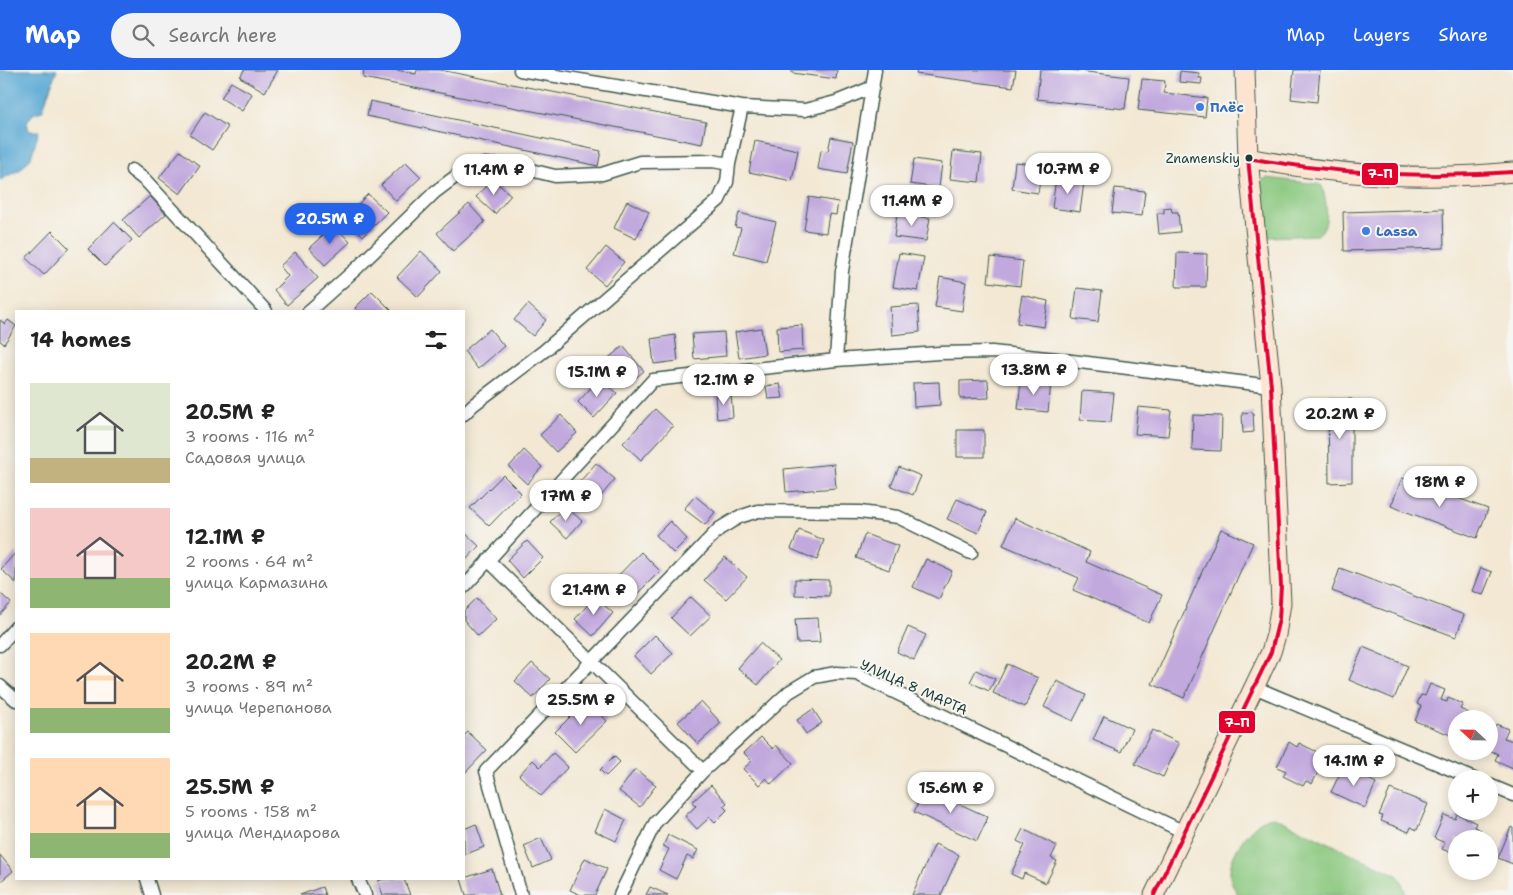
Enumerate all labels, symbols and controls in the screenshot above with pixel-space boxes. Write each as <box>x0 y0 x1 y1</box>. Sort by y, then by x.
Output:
search box <box>111 13 461 58</box>
text: Map <box>25 19 81 51</box>
icon: search <box>129 21 157 49</box>
text: Search here <box>169 23 277 48</box>
text: Map <box>1287 23 1325 47</box>
text: Layers <box>1353 23 1410 47</box>
text: Share <box>1438 23 1488 47</box>
place label: Плёс <box>1210 98 1244 116</box>
marker: Плёс <box>1194 101 1206 113</box>
place label: Znamenskiy <box>1166 150 1240 167</box>
pin: 10.7M ₽ <box>1022 152 1114 195</box>
marker: Znamenskiy <box>1244 153 1254 163</box>
pin: 11.4M ₽ <box>448 154 540 196</box>
text: 10.7M ₽ <box>1036 158 1100 179</box>
text: 11.4M ₽ <box>463 159 525 180</box>
line badge: 7-П <box>1361 162 1399 186</box>
text: 7-П <box>1367 164 1393 182</box>
pin: 11.4M ₽ <box>866 184 958 227</box>
text: 11.4M ₽ <box>881 190 943 211</box>
pin: 20.5M ₽ <box>284 202 376 245</box>
text: 20.5M ₽ <box>296 208 364 229</box>
place label: Lassa <box>1376 222 1418 240</box>
marker: Lassa <box>1360 225 1372 237</box>
text: 14 homes <box>30 326 131 354</box>
icon: filters <box>422 326 450 354</box>
pin: 13.8M ₽ <box>988 354 1080 396</box>
pin: 15.1M ₽ <box>551 356 643 398</box>
text: 13.8M ₽ <box>1001 359 1067 380</box>
text: 15.1M ₽ <box>567 361 627 382</box>
pin: 12.1M ₽ <box>678 364 770 406</box>
text: 12.1M ₽ <box>693 369 755 390</box>
text: 20.5M ₽ <box>185 398 275 426</box>
pin: 20.2M ₽ <box>1294 398 1386 440</box>
icon: home <box>70 403 130 463</box>
text: 20.2M ₽ <box>1305 403 1375 424</box>
text: 3 rooms · 116 m² <box>185 426 315 447</box>
text: Садовая улица <box>185 447 305 468</box>
pin: 18M ₽ <box>1405 466 1475 508</box>
text: 18M ₽ <box>1414 471 1466 492</box>
pin: 17M ₽ <box>531 480 601 522</box>
text: 17M ₽ <box>540 485 592 506</box>
text: 12.1M ₽ <box>185 523 266 551</box>
icon: home <box>70 528 130 588</box>
text: 2 rooms · 64 m² <box>185 551 313 572</box>
text: улица Кармазина <box>185 572 328 593</box>
pin: 21.4M ₽ <box>548 574 640 616</box>
text: 21.4M ₽ <box>562 579 626 600</box>
text: 20.2M ₽ <box>185 648 277 676</box>
icon: home <box>70 653 130 713</box>
street label: УЛИЦА 8 МАРТА <box>857 655 971 719</box>
text: 3 rooms · 89 m² <box>185 676 313 697</box>
pin: 25.5M ₽ <box>535 684 627 726</box>
text: 25.5M ₽ <box>547 689 615 710</box>
text: улица Черепанова <box>185 697 332 718</box>
line badge: 7-П <box>1218 710 1256 734</box>
north arrow <box>1448 710 1498 760</box>
map controls <box>1448 710 1498 880</box>
text: 7-П <box>1224 713 1250 731</box>
pin: 14.1M ₽ <box>1308 744 1400 787</box>
text: 14.1M ₽ <box>1324 750 1384 771</box>
button: + <box>1448 770 1498 820</box>
pin: 15.6M ₽ <box>905 772 997 814</box>
text: 25.5M ₽ <box>185 773 275 801</box>
text: 15.6M ₽ <box>918 777 984 798</box>
icon: home <box>70 778 130 838</box>
text: 5 rooms · 158 m² <box>185 801 317 822</box>
text: улица Мендиарова <box>185 822 340 843</box>
button: − <box>1448 830 1498 880</box>

